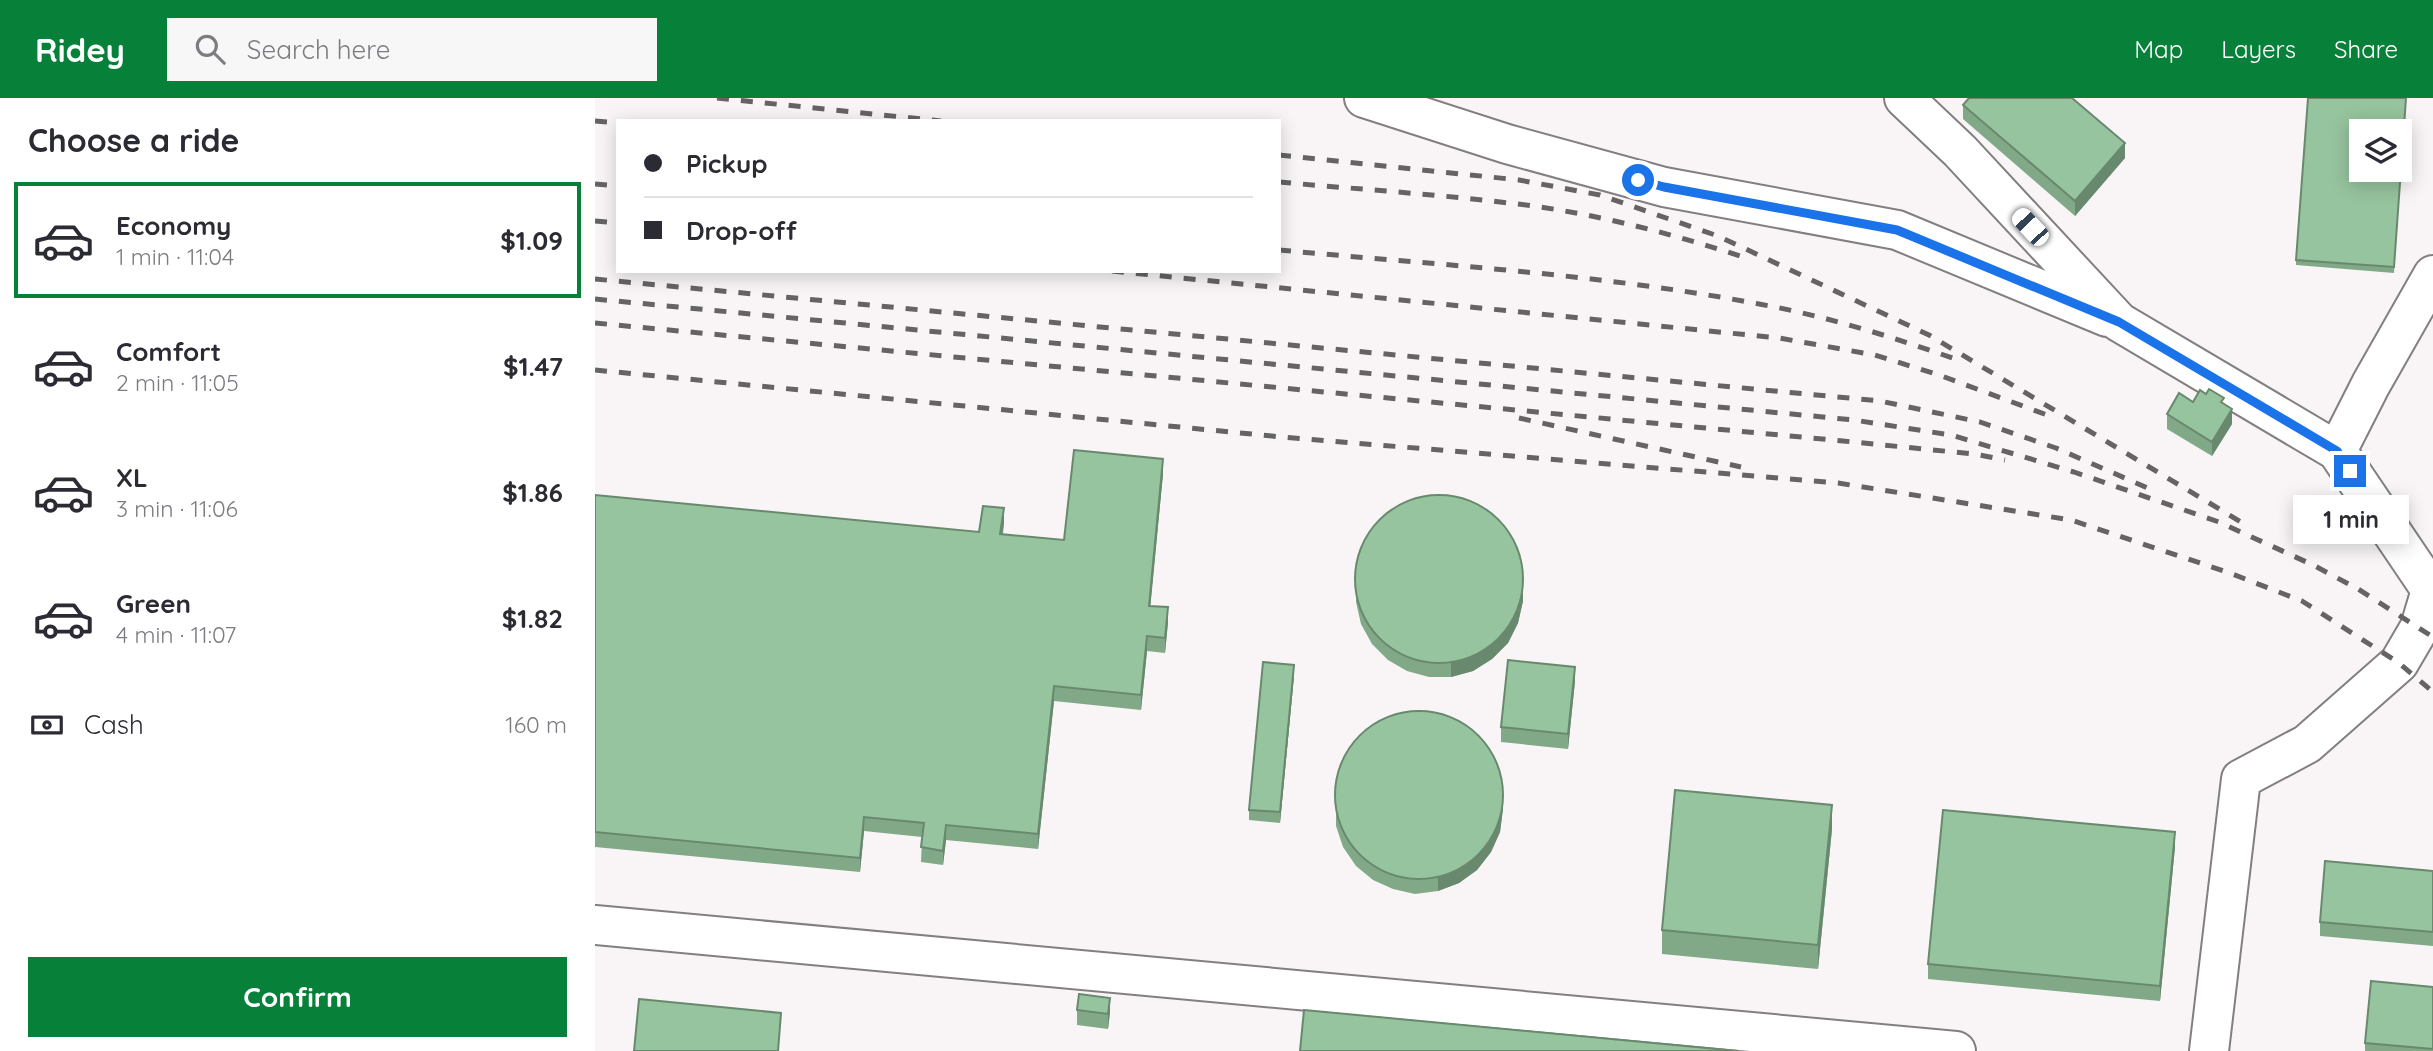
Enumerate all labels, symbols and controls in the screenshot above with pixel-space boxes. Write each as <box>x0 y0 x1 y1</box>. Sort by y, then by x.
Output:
search box <box>167 18 657 81</box>
text: Ridey <box>35 29 125 70</box>
icon: search <box>191 30 229 68</box>
text: Search here <box>247 33 390 66</box>
text: Map <box>2134 34 2183 64</box>
text: Layers <box>2221 34 2296 64</box>
text: Share <box>2334 34 2398 64</box>
map controls <box>2349 119 2412 182</box>
button: layers <box>2349 119 2412 182</box>
text: Choose a ride <box>28 120 240 160</box>
text: Pickup <box>686 147 768 180</box>
route start <box>1622 164 1654 196</box>
car <box>2008 204 2053 250</box>
icon: car <box>32 209 95 272</box>
text: Economy <box>116 209 231 242</box>
text: Drop-off <box>686 214 797 247</box>
text: $1.09 <box>500 224 563 257</box>
text: 1 min · 11:04 <box>116 242 234 271</box>
icon: car <box>32 335 95 398</box>
text: Comfort <box>116 335 221 368</box>
text: $1.47 <box>503 350 563 383</box>
text: 2 min · 11:05 <box>116 368 239 397</box>
route end <box>2334 455 2366 487</box>
icon: car <box>32 461 95 524</box>
text: XL <box>116 461 148 494</box>
text: $1.86 <box>502 476 563 509</box>
text: 3 min · 11:06 <box>116 494 238 523</box>
callout: 1 min <box>2292 496 2408 544</box>
text: 1 min <box>2323 505 2379 534</box>
icon: car <box>32 587 95 650</box>
text: Green <box>116 587 191 620</box>
text: $1.82 <box>502 602 563 635</box>
text: 4 min · 11:07 <box>116 620 236 649</box>
icon: cash <box>28 706 66 744</box>
text: Cash <box>84 708 144 741</box>
text: 160 m <box>505 710 567 739</box>
button: Confirm <box>28 957 567 1037</box>

